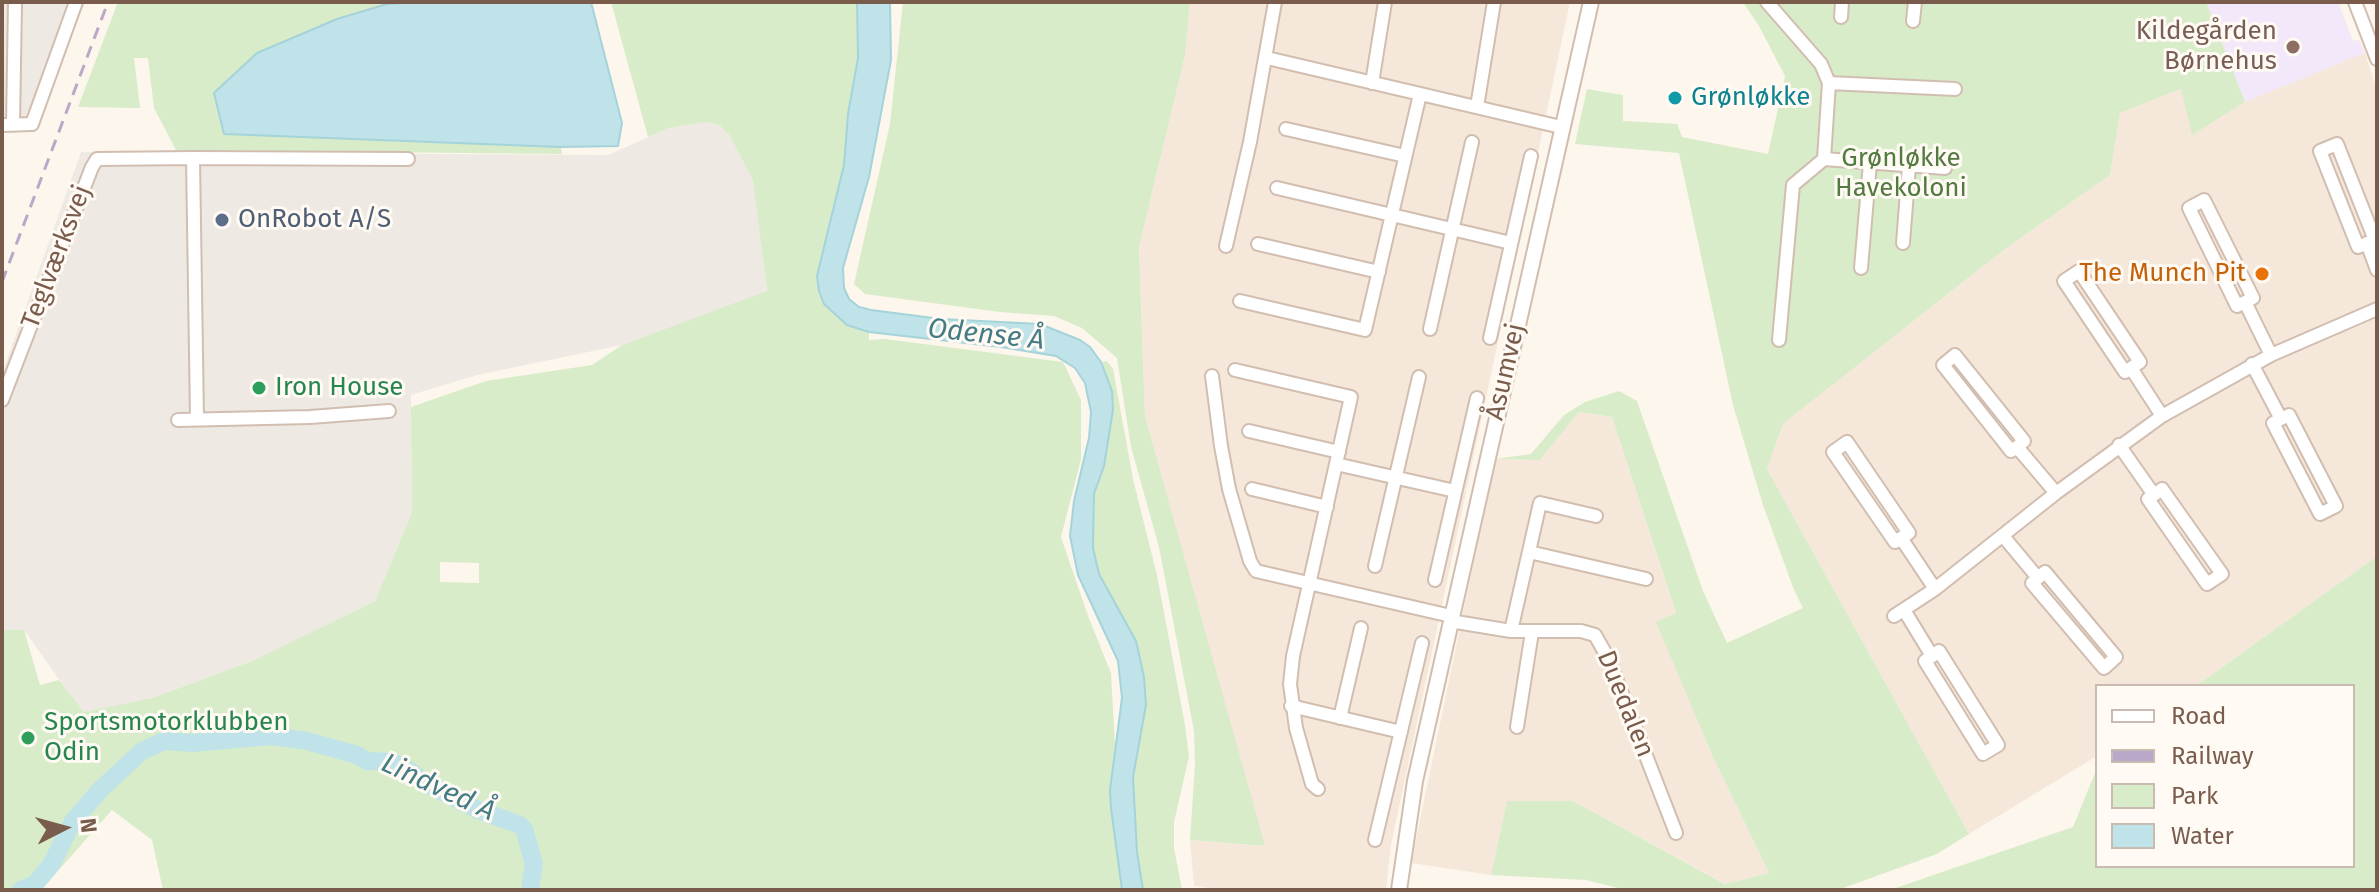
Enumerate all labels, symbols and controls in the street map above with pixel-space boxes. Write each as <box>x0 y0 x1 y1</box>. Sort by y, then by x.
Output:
place label: Kildegården Børnehus <box>2136 16 2277 78</box>
marker: Kildegården Børnehus <box>2284 38 2302 56</box>
place label: Grønløkke <box>1691 82 1810 114</box>
marker: Grønløkke <box>1666 89 1684 107</box>
park label: Grønløkke Havekoloni <box>1835 143 1967 204</box>
street label: Teglværksvej <box>15 181 99 333</box>
place label: OnRobot A/S <box>238 204 391 236</box>
marker: OnRobot A/S <box>213 211 231 229</box>
place label: The Munch Pit <box>2079 258 2246 290</box>
marker: The Munch Pit <box>2253 265 2271 283</box>
water label: Odense Å <box>926 312 1046 358</box>
street label: Åsumvej <box>1480 321 1532 423</box>
place label: Iron House <box>275 372 404 404</box>
marker: Iron House <box>250 379 268 397</box>
street label: Duedalen <box>1589 646 1661 762</box>
legend <box>2095 684 2355 868</box>
text: Road <box>2171 702 2226 730</box>
place label: Sportsmotorklubben Odin <box>44 707 288 768</box>
marker: Sportsmotorklubben Odin <box>19 729 37 747</box>
text: Railway <box>2171 742 2254 770</box>
water label: Lindved Å <box>376 747 500 829</box>
text: Park <box>2171 782 2218 810</box>
north arrow <box>24 788 104 868</box>
text: N <box>74 817 103 834</box>
text: Water <box>2171 822 2234 850</box>

